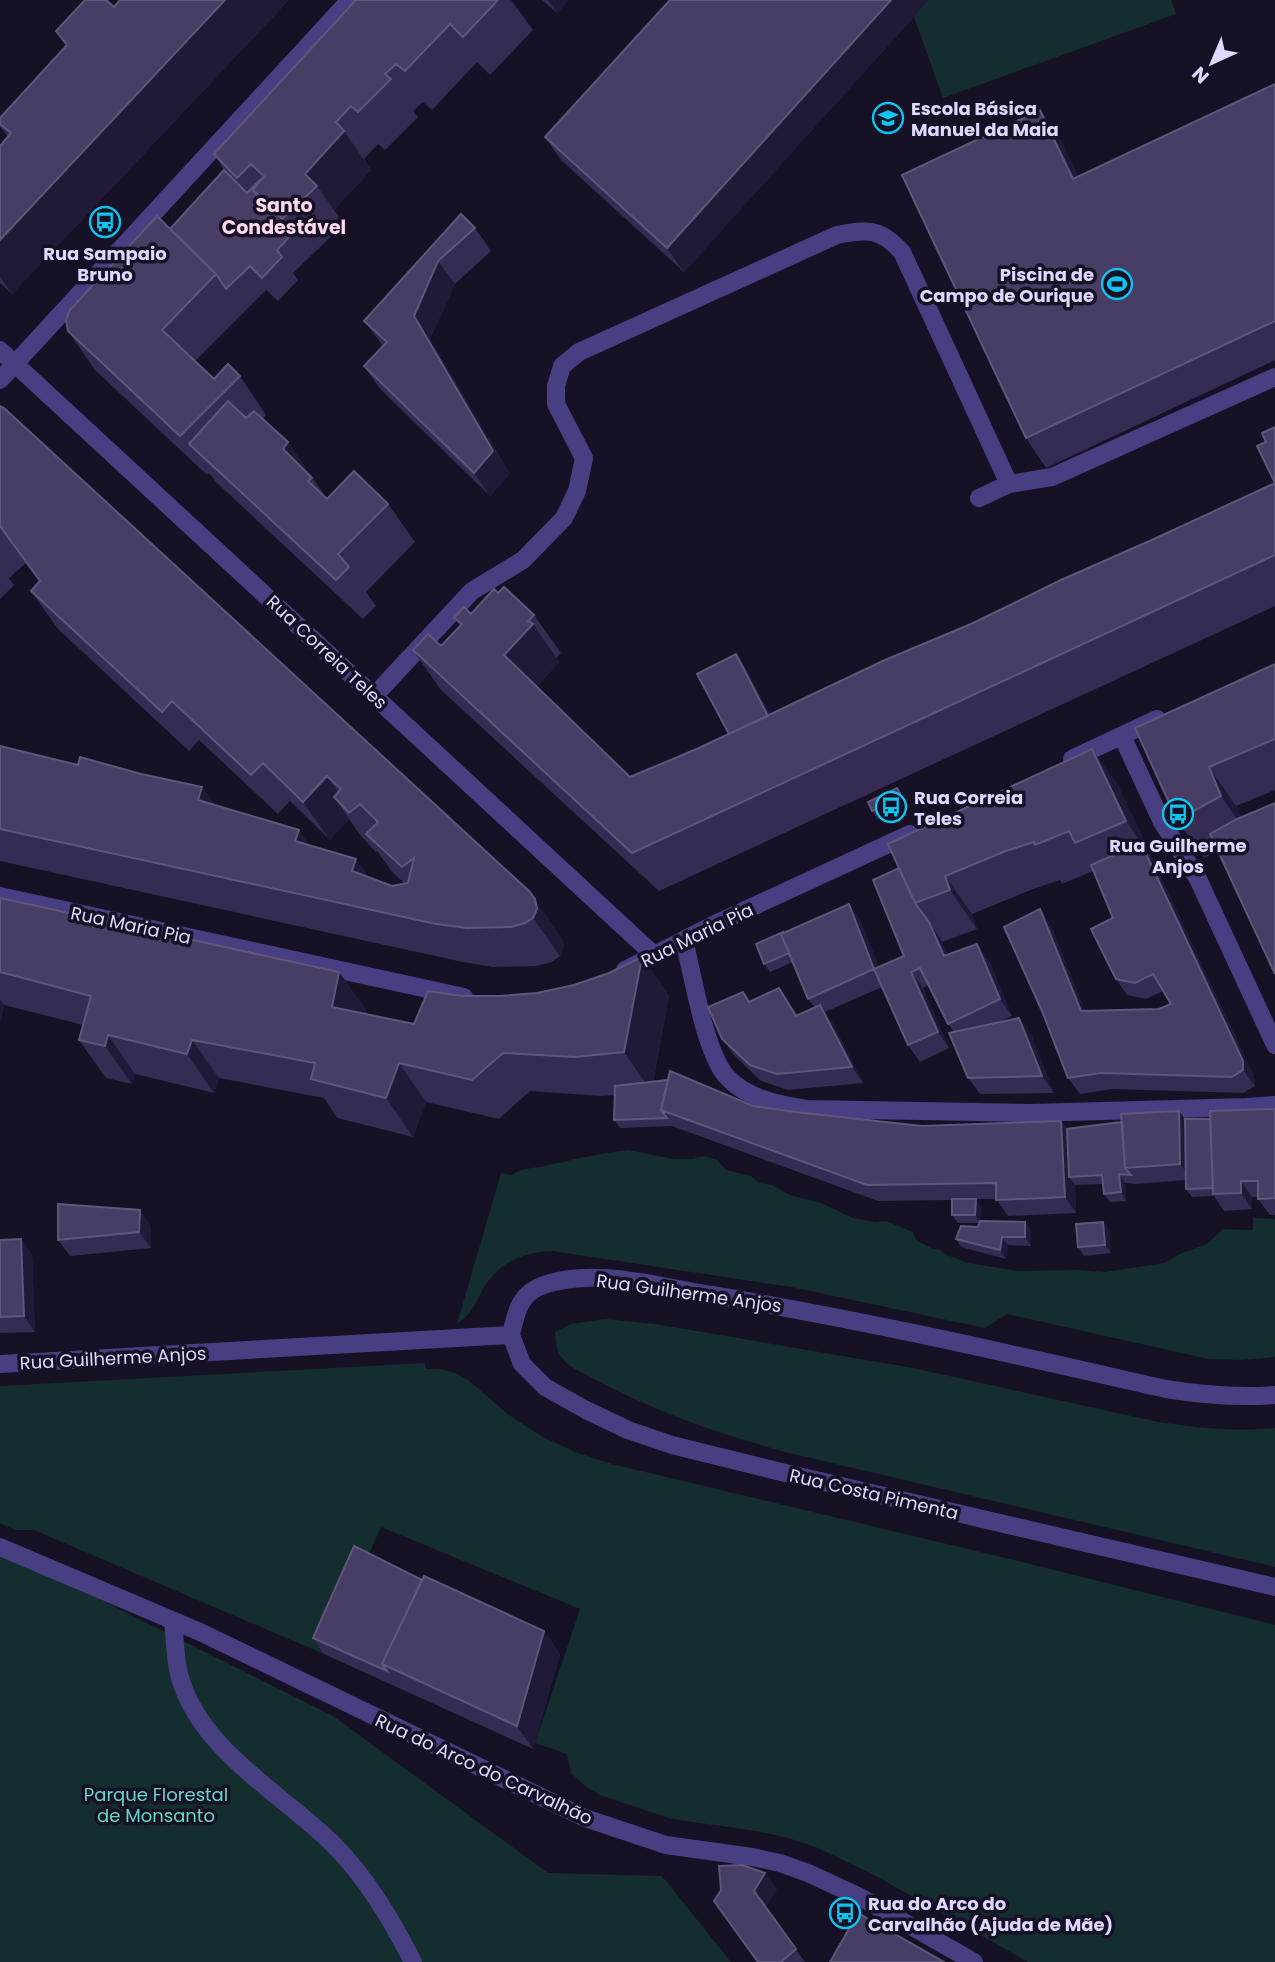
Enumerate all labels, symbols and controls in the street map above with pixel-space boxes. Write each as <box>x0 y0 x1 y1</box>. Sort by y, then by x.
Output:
north arrow <box>1177 28 1247 98</box>
text: N <box>1186 60 1215 90</box>
place label: Escola Básica Manuel da Maia <box>911 96 1059 142</box>
school or university icon: Escola Básica Manuel da Maia <box>871 101 905 135</box>
district label: Santo Condestável <box>222 192 346 241</box>
bus stop icon: Rua Sampaio Bruno <box>88 205 122 239</box>
place label: Rua Sampaio Bruno <box>43 241 167 287</box>
place label: Piscina de Campo de Ourique <box>920 262 1094 308</box>
sports icon: Piscina de Campo de Ourique <box>1100 267 1134 301</box>
street label: Rua Correia Teles <box>261 589 393 715</box>
place label: Rua Correia Teles <box>914 785 1023 831</box>
bus stop icon: Rua Correia Teles <box>874 790 908 824</box>
bus stop icon: Rua Guilherme Anjos <box>1161 797 1195 831</box>
place label: Rua Guilherme Anjos <box>1109 833 1247 879</box>
street label: Rua Maria Pia <box>637 897 757 973</box>
street label: Rua Maria Pia <box>69 900 193 950</box>
street label: Rua Guilherme Anjos <box>595 1268 783 1318</box>
street label: Rua Guilherme Anjos <box>19 1341 207 1375</box>
street label: Rua Costa Pimenta <box>787 1462 961 1526</box>
street label: Rua do Arco do Carvalhão <box>371 1708 597 1830</box>
park label: Parque Florestal de Monsanto <box>84 1782 228 1828</box>
place label: Rua do Arco do Carvalhão (Ajuda de Mãe) <box>868 1891 1113 1937</box>
bus stop icon: Rua do Arco do Carvalhão (Ajuda de Mãe) <box>828 1896 862 1930</box>

